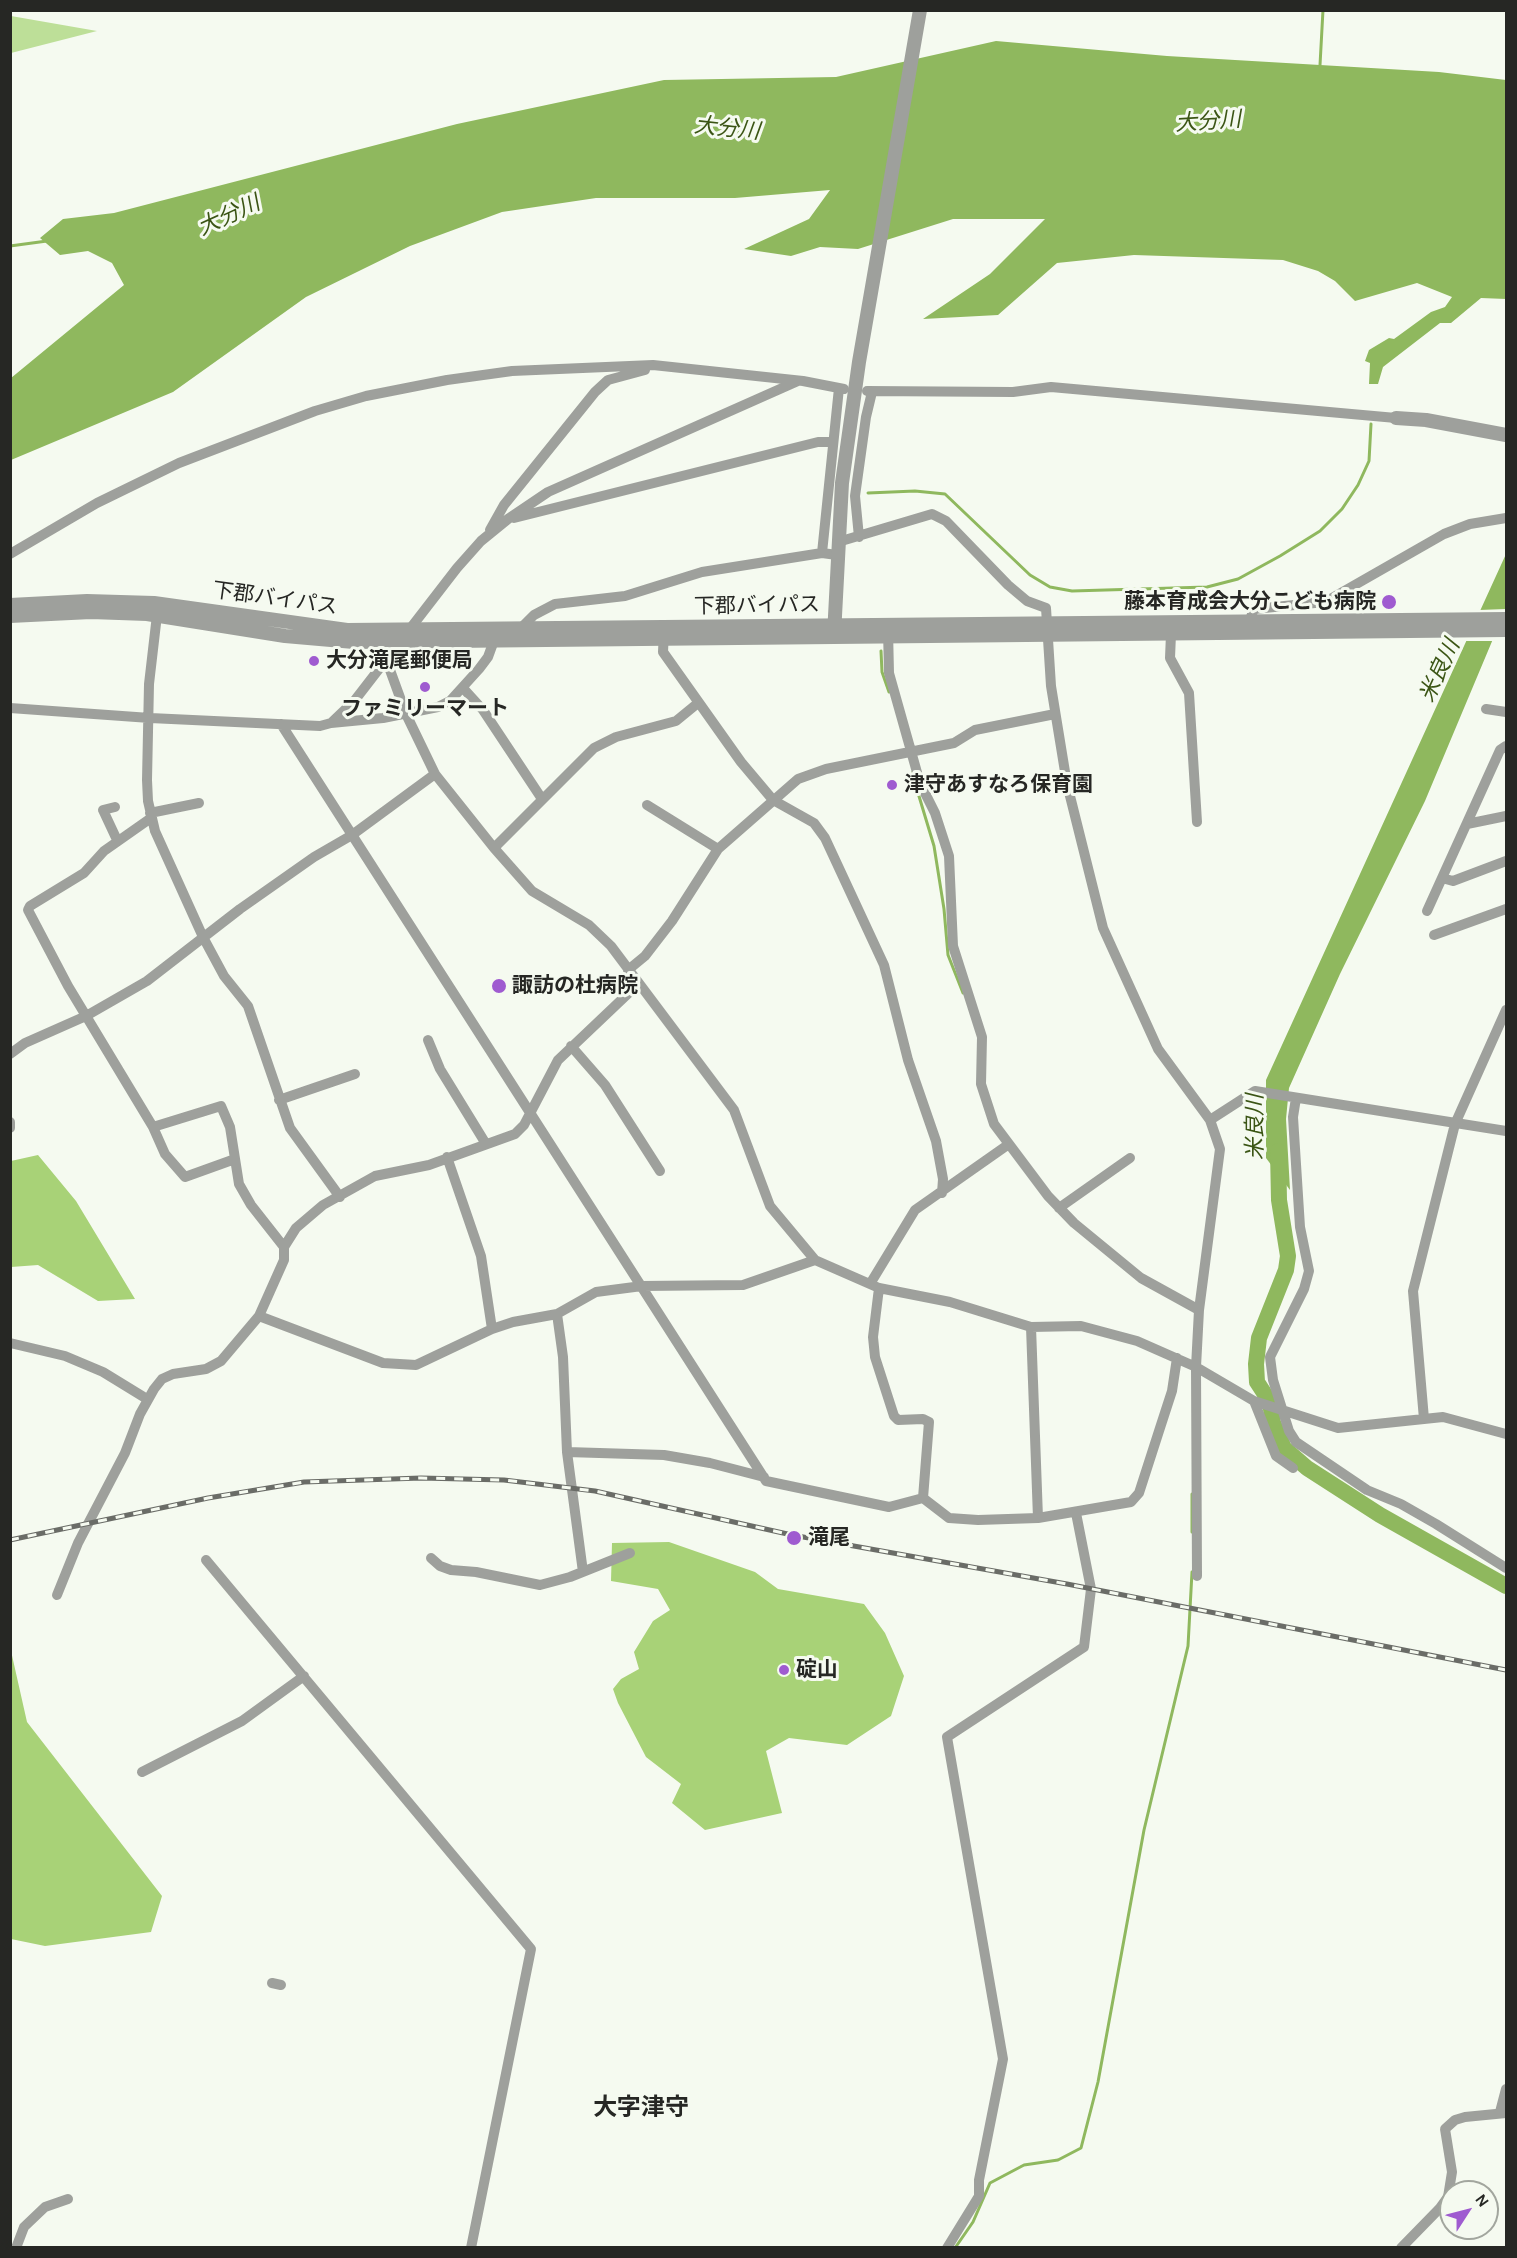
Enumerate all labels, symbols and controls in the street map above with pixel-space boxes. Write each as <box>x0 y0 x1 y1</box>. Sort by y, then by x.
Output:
water label: 大分川 <box>1174 107 1242 137</box>
water label: 大分川 <box>693 112 761 146</box>
water label: 大分川 <box>194 190 264 242</box>
street label: 下郡バイパス <box>211 578 339 620</box>
place label: 藤本育成会大分こども病院 <box>1124 589 1376 615</box>
street label: 下郡バイパス <box>694 592 820 620</box>
marker: 藤本育成会大分こども病院 <box>1380 593 1398 611</box>
water label: 米良川 <box>1414 636 1466 706</box>
place label: 大分滝尾郵便局 <box>326 648 473 674</box>
marker: 大分滝尾郵便局 <box>307 654 321 668</box>
marker: ファミリーマート <box>418 680 432 694</box>
place label: ファミリーマート <box>341 696 509 722</box>
place label: 津守あすなろ保育園 <box>904 772 1093 798</box>
marker: 津守あすなろ保育園 <box>885 778 899 792</box>
place label: 諏訪の杜病院 <box>512 973 638 999</box>
marker: 諏訪の杜病院 <box>490 977 508 995</box>
water label: 米良川 <box>1243 1094 1269 1160</box>
place label: 滝尾 <box>808 1525 850 1551</box>
marker: 滝尾 <box>785 1529 803 1547</box>
place label: 碇山 <box>796 1657 838 1683</box>
marker: 碇山 <box>777 1663 791 1677</box>
district label: 大字津守 <box>593 2094 689 2122</box>
north arrow <box>1439 2180 1499 2240</box>
text: N <box>1471 2190 1493 2211</box>

